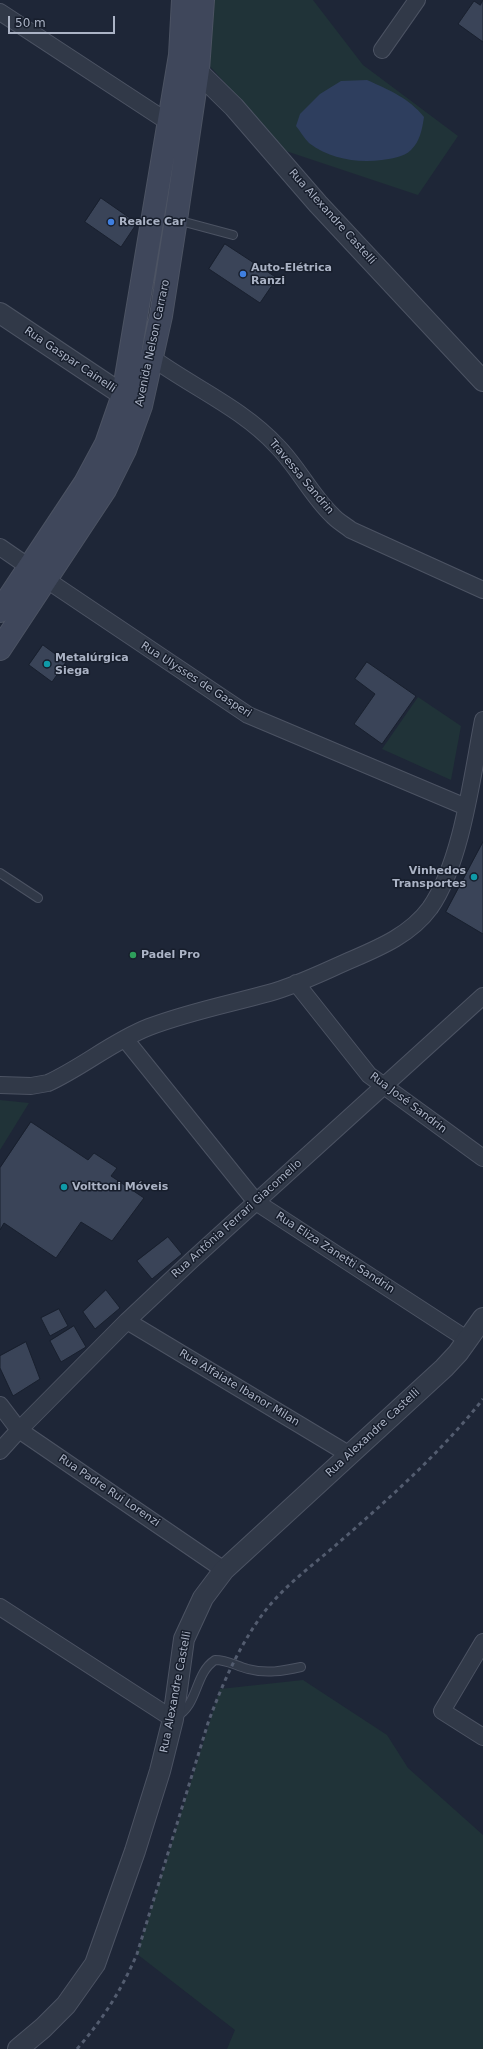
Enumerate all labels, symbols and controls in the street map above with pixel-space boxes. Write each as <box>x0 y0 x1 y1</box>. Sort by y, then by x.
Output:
scale bar <box>10 8 117 34</box>
text: 50 m <box>15 16 46 30</box>
street label: Rua Alexandre Castelli <box>286 167 378 267</box>
place label: Realce Car <box>119 215 185 229</box>
marker: Realce Car <box>106 217 116 227</box>
place label: Auto-Elétrica Ranzi <box>251 261 332 287</box>
marker: Auto-Elétrica Ranzi <box>238 269 248 279</box>
street label: Avenida Nelson Carraro <box>133 278 173 408</box>
street label: Rua Gaspar Cainelli <box>22 324 118 396</box>
street label: Travessa Sandrin <box>266 437 336 517</box>
street label: Rua Ulysses de Gasperi <box>138 639 254 721</box>
place label: Metalúrgica Siega <box>55 651 129 677</box>
marker: Metalúrgica Siega <box>42 659 52 669</box>
place label: Vinhedos Transportes <box>392 864 466 890</box>
marker: Vinhedos Transportes <box>469 872 479 882</box>
place label: Padel Pro <box>141 948 200 962</box>
marker: Padel Pro <box>128 950 138 960</box>
street label: Rua José Sandrin <box>367 1070 449 1136</box>
street label: Rua Antônia Ferrari Giacomello <box>169 1157 305 1281</box>
place label: Volttoni Móveis <box>72 1180 168 1194</box>
marker: Volttoni Móveis <box>59 1182 69 1192</box>
street label: Rua Eliza Zanetti Sandrin <box>273 1210 397 1296</box>
street label: Rua Alfaiate Ibanor Milan <box>176 1347 302 1429</box>
street label: Rua Alexandre Castelli <box>323 1386 423 1480</box>
street label: Rua Padre Rui Lorenzi <box>56 1452 162 1530</box>
street label: Rua Alexandre Castelli <box>158 1630 194 1754</box>

